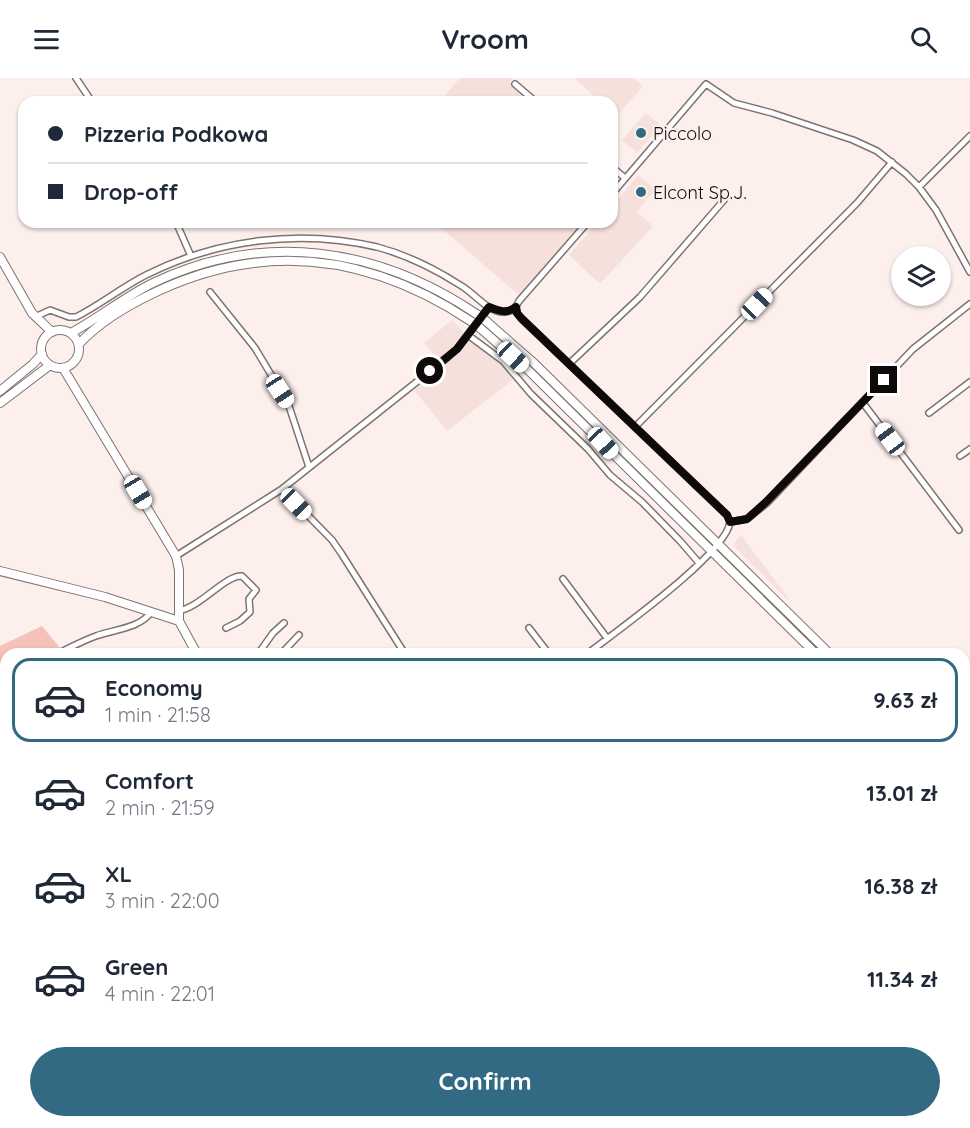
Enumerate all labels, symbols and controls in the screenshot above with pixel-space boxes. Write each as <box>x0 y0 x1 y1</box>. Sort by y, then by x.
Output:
text: Vroom <box>441 22 529 56</box>
icon: menu <box>30 23 63 56</box>
icon: search <box>907 23 940 56</box>
text: Pizzeria Podkowa <box>84 120 268 148</box>
place label: Piccolo <box>653 122 712 145</box>
marker: Piccolo <box>634 126 648 140</box>
text: Drop-off <box>84 178 178 206</box>
place label: Elcont Sp.J. <box>653 181 747 204</box>
marker: Elcont Sp.J. <box>634 185 648 199</box>
map controls <box>891 246 951 306</box>
button: layers <box>891 246 951 306</box>
car <box>738 285 776 323</box>
car <box>494 338 532 376</box>
route start <box>416 357 443 384</box>
route end <box>870 366 897 393</box>
car <box>263 371 297 411</box>
car <box>872 419 908 459</box>
car <box>584 424 622 462</box>
car <box>121 472 155 512</box>
car <box>277 485 315 523</box>
icon: car <box>33 673 87 727</box>
text: Economy <box>105 674 203 702</box>
text: 9.63 zł <box>873 686 937 714</box>
text: 1 min · 21:58 <box>105 702 211 727</box>
icon: car <box>33 766 87 820</box>
text: Comfort <box>105 767 194 795</box>
text: 13.01 zł <box>866 779 937 807</box>
text: 2 min · 21:59 <box>105 795 215 820</box>
icon: car <box>33 859 87 913</box>
text: XL <box>105 860 132 888</box>
text: 16.38 zł <box>864 872 937 900</box>
text: 3 min · 22:00 <box>105 888 220 913</box>
icon: car <box>33 952 87 1006</box>
text: Green <box>105 953 168 981</box>
text: 11.34 zł <box>867 965 937 993</box>
text: 4 min · 22:01 <box>105 981 215 1006</box>
button: Confirm <box>30 1047 940 1116</box>

